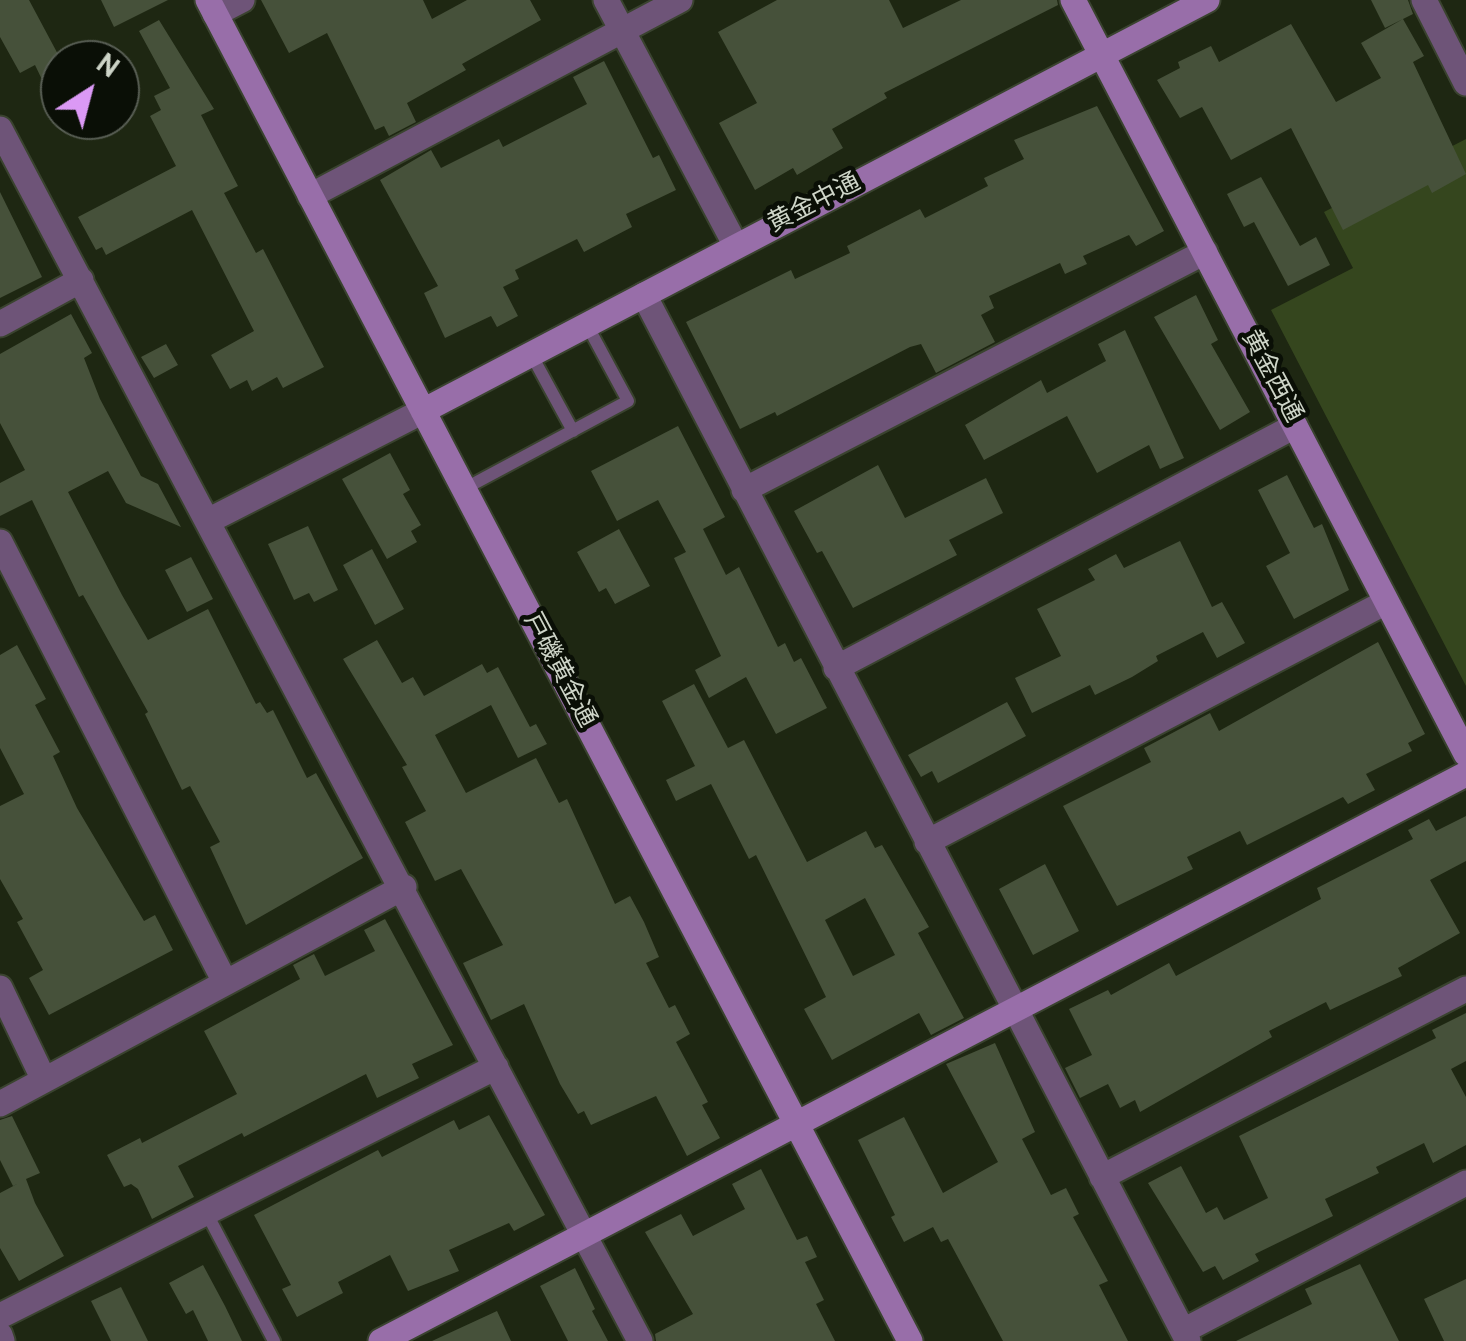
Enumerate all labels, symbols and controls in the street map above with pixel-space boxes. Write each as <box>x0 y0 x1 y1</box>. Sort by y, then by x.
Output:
north arrow <box>40 40 140 140</box>
text: N <box>88 47 125 88</box>
street label: 黄金中通 <box>764 169 866 241</box>
street label: 黄金西通 <box>1233 326 1307 428</box>
street label: 戸磯黄金通 <box>515 609 601 733</box>

